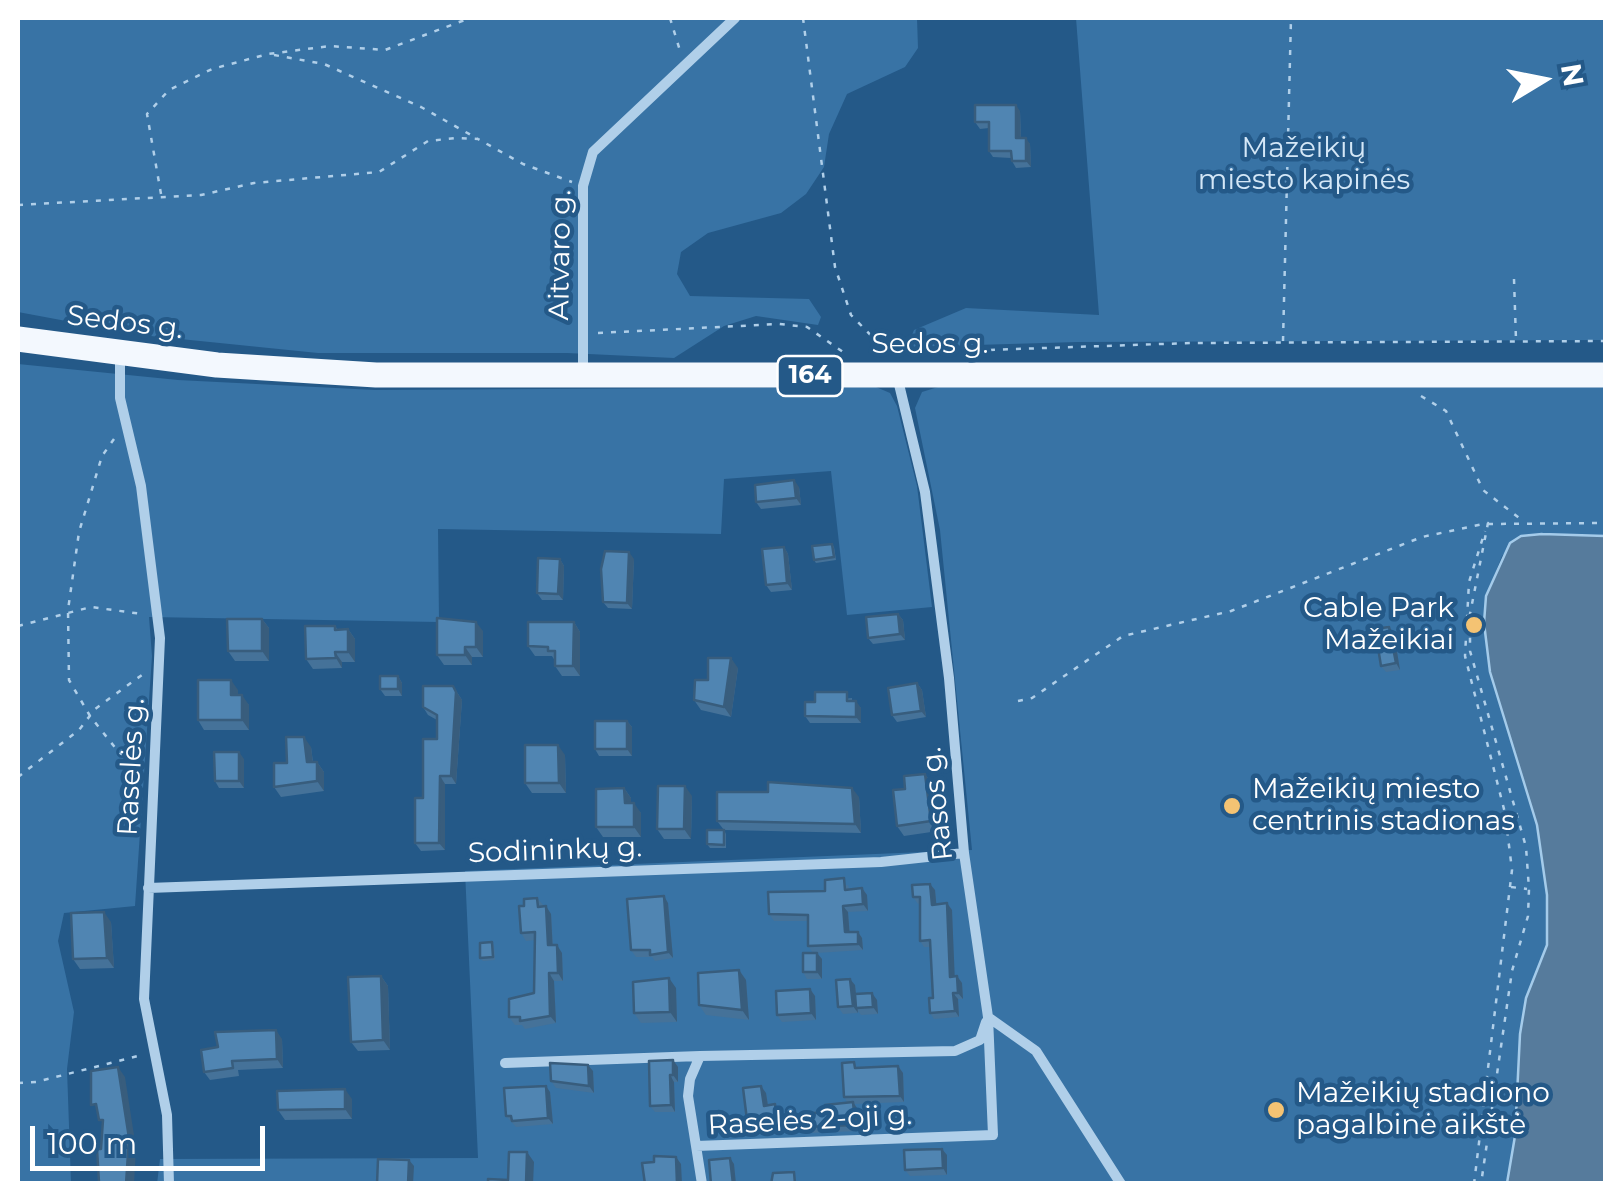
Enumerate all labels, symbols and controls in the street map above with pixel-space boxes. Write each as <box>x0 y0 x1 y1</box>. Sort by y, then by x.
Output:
north arrow <box>1493 30 1593 130</box>
text: N <box>1554 61 1591 89</box>
park label: Mažeikių miesto kapinės <box>1198 132 1410 198</box>
street label: Aitvaro g. <box>543 189 579 321</box>
street label: Sedos g. <box>65 299 185 347</box>
street label: Sedos g. <box>872 328 988 362</box>
road number: 164 <box>778 356 842 396</box>
place label: Cable Park Mažeikiai <box>1303 592 1454 658</box>
marker: Cable Park Mažeikiai <box>1463 614 1485 636</box>
street label: Raselės g. <box>112 697 152 837</box>
street label: Rasos g. <box>915 746 961 862</box>
place label: Mažeikių miesto centrinis stadionas <box>1252 773 1515 839</box>
marker: Mažeikių miesto centrinis stadionas <box>1221 795 1243 817</box>
street label: Sodininkų g. <box>467 831 643 871</box>
place label: Mažeikių stadiono pagalbinė aikštė <box>1296 1077 1550 1143</box>
street label: Raselės 2-oji g. <box>707 1099 913 1143</box>
marker: Mažeikių stadiono pagalbinė aikštė <box>1265 1099 1287 1121</box>
scale bar <box>35 1106 270 1168</box>
text: 100 m <box>47 1125 137 1162</box>

